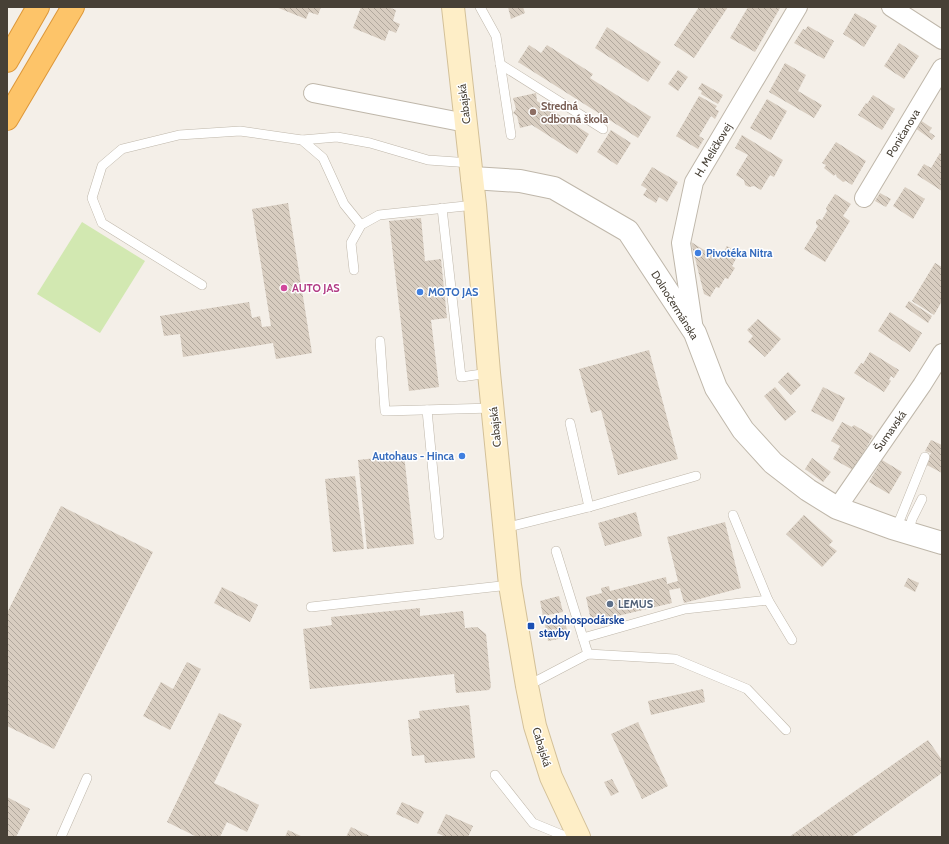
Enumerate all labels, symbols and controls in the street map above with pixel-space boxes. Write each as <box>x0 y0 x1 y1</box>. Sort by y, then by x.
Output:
street label: Cabajská <box>454 82 473 125</box>
place label: Stredná odborná škola <box>541 99 609 126</box>
street label: Poničanova <box>883 106 923 160</box>
marker: Stredná odborná škola <box>528 107 538 117</box>
street label: H. Meličkovej <box>691 120 735 180</box>
place label: Pivotéka Nitra <box>706 246 773 260</box>
marker: Pivotéka Nitra <box>693 248 703 258</box>
street label: Dolnočermánska <box>648 268 702 343</box>
place label: AUTO JAS <box>292 281 340 295</box>
marker: AUTO JAS <box>279 283 289 293</box>
place label: MOTO JAS <box>428 285 479 299</box>
marker: MOTO JAS <box>415 287 425 297</box>
street label: Cabajská <box>486 405 504 448</box>
street label: Šumavská <box>871 407 910 454</box>
place label: Autohaus - Hinca <box>372 449 455 463</box>
marker: Autohaus - Hinca <box>457 451 467 461</box>
place label: LEMUS <box>618 597 654 611</box>
marker: LEMUS <box>605 599 615 609</box>
place label: Vodohospodárske stavby <box>539 613 625 640</box>
marker: Vodohospodárske stavby <box>526 621 536 631</box>
street label: Cabajská <box>529 726 555 769</box>

